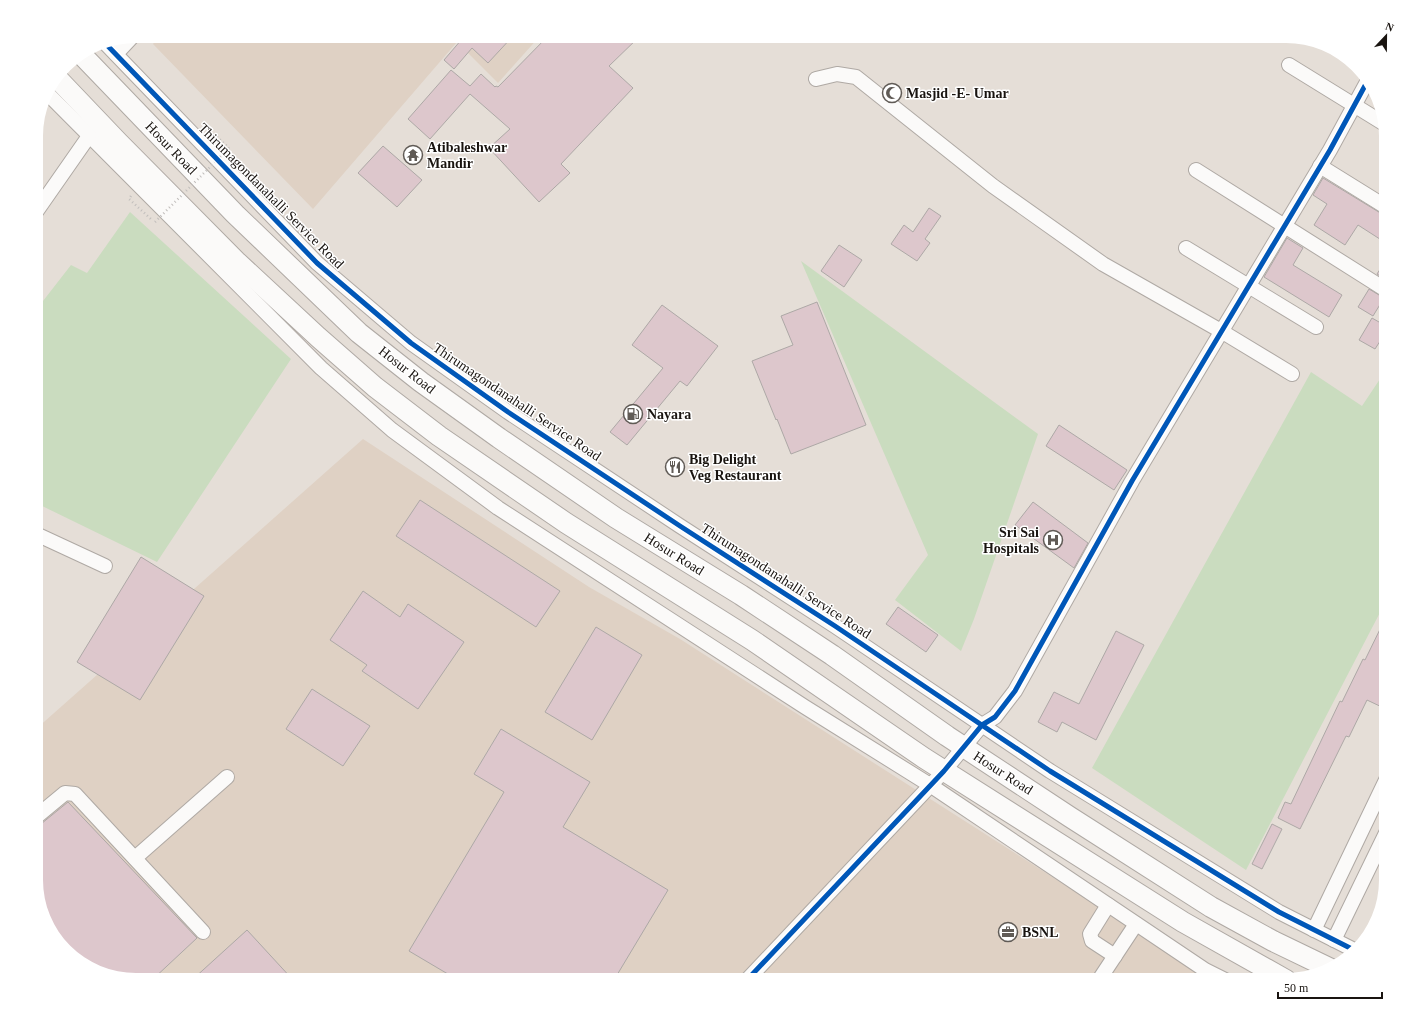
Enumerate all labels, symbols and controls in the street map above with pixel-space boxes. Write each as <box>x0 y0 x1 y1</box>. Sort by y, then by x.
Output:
north arrow <box>1366 16 1406 56</box>
text: N <box>1384 20 1396 34</box>
mosque icon: Masjid -E- Umar <box>881 82 903 104</box>
place label: Masjid -E- Umar <box>906 86 1009 101</box>
street label: Hosur Road <box>142 119 200 177</box>
street label: Thirumagondanahalli Service Road <box>195 120 347 272</box>
place label: Atibaleshwar Mandir <box>427 140 507 171</box>
temple icon: Atibaleshwar Mandir <box>402 144 424 166</box>
street label: Thirumagondanahalli Service Road <box>430 340 604 464</box>
street label: Hosur Road <box>376 343 438 397</box>
fuel station icon: Nayara <box>622 403 644 425</box>
place label: Nayara <box>647 407 691 422</box>
place label: Big Delight Veg Restaurant <box>689 452 782 483</box>
restaurant icon: Big Delight Veg Restaurant <box>664 456 686 478</box>
street label: Thirumagondanahalli Service Road <box>698 521 874 641</box>
place label: Sri Sai Hospitals <box>983 525 1040 556</box>
hospital icon: Sri Sai Hospitals <box>1042 529 1064 551</box>
street label: Hosur Road <box>641 530 707 578</box>
street label: Hosur Road <box>971 748 1035 798</box>
office icon: BSNL <box>997 921 1019 943</box>
place label: BSNL <box>1022 925 1059 940</box>
scale bar <box>1278 974 1382 1000</box>
text: 50 m <box>1284 981 1309 995</box>

